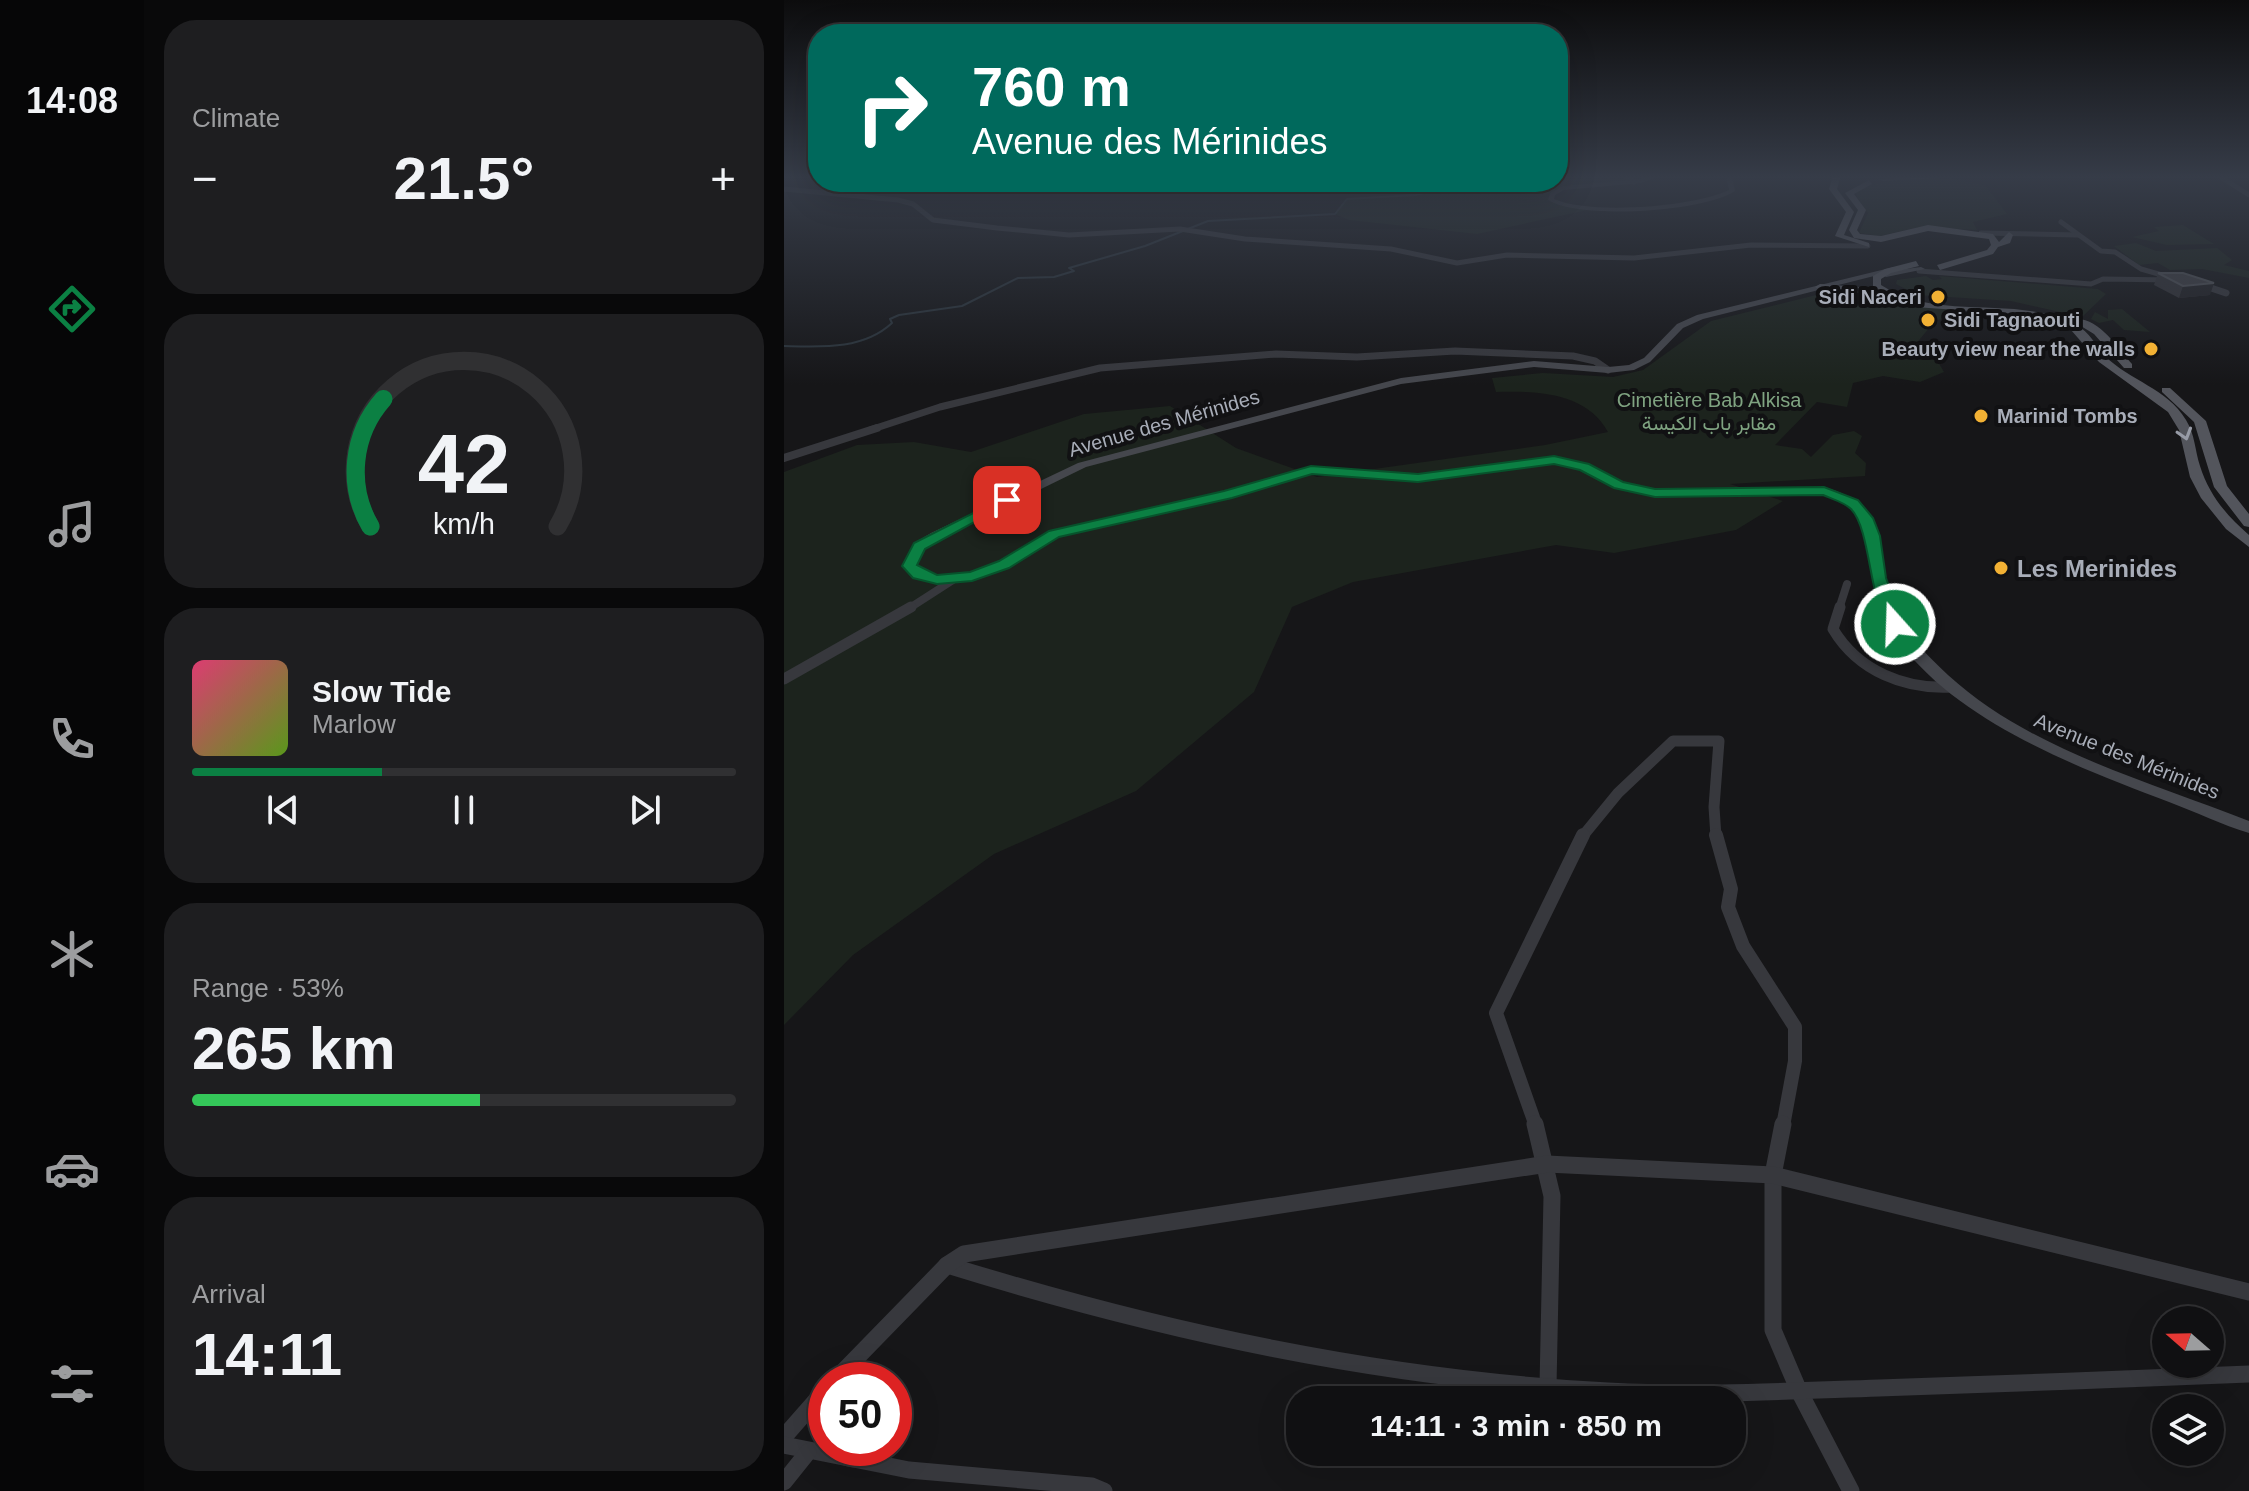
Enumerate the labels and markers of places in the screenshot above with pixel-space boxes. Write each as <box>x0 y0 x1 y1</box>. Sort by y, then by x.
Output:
place label: Sidi Naceri <box>1819 286 1922 308</box>
marker: Sidi Naceri <box>1929 288 1947 306</box>
place label: Sidi Tagnaouti <box>1944 309 2080 331</box>
marker: Sidi Tagnaouti <box>1919 311 1937 329</box>
place label: Beauty view near the walls <box>1882 338 2135 360</box>
marker: Beauty view near the walls <box>2142 340 2160 358</box>
place label: Marinid Tombs <box>1997 405 2138 427</box>
marker: Marinid Tombs <box>1972 407 1990 425</box>
pin <box>973 466 1041 534</box>
place label: Les Merinides <box>2017 555 2177 582</box>
marker: Les Merinides <box>1992 559 2010 577</box>

